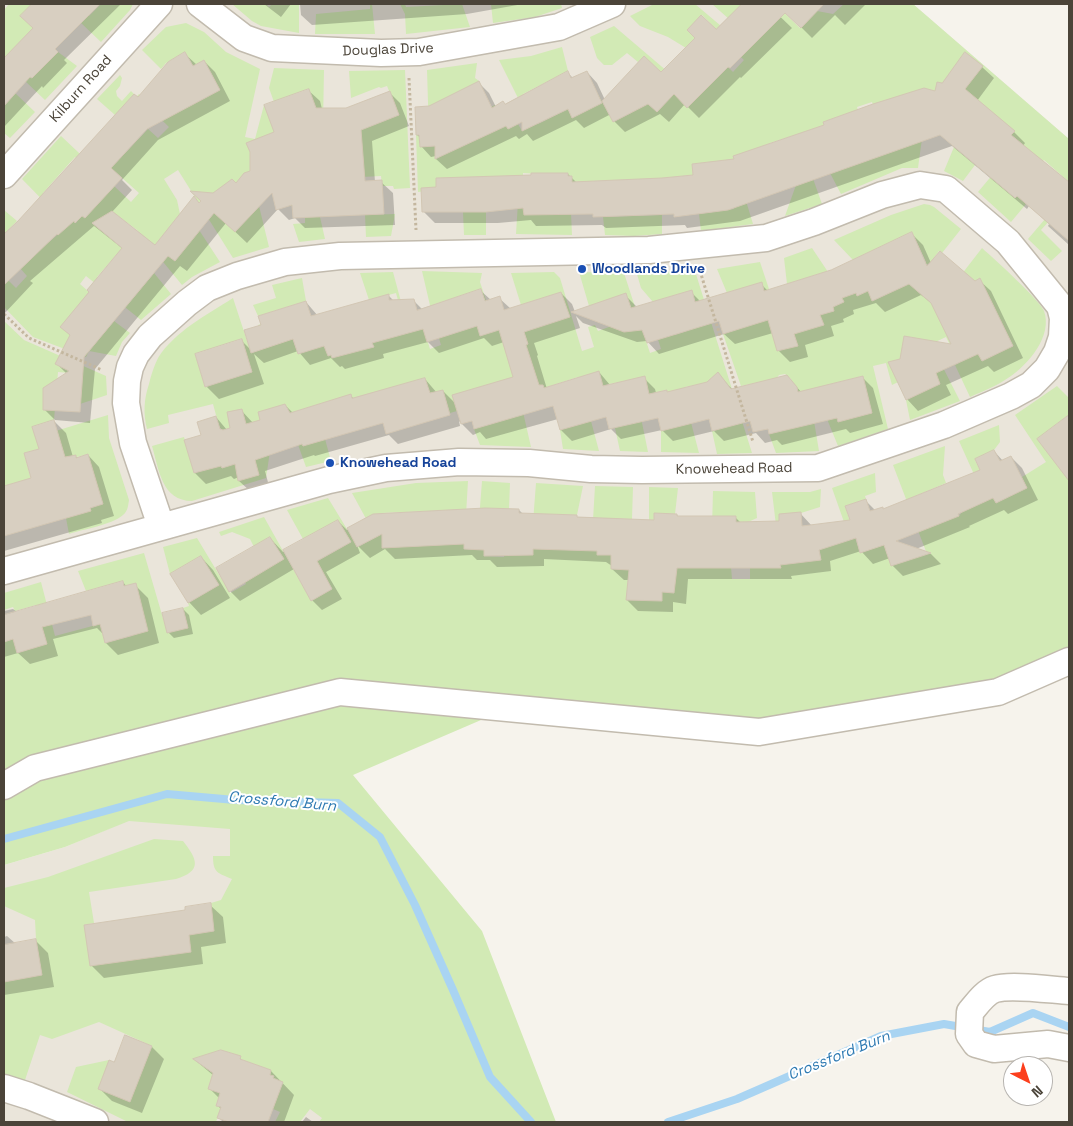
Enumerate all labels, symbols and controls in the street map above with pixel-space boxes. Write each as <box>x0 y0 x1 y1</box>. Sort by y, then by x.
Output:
street label: Douglas Drive <box>342 40 434 60</box>
street label: Kilburn Road <box>46 52 116 126</box>
place label: Woodlands Drive <box>592 261 705 277</box>
marker: Woodlands Drive <box>576 263 588 275</box>
place label: Knowehead Road <box>340 455 456 471</box>
marker: Knowehead Road <box>324 457 336 469</box>
street label: Knowehead Road <box>676 460 792 478</box>
water label: Crossford Burn <box>227 788 337 816</box>
water label: Crossford Burn <box>785 1027 893 1085</box>
north arrow <box>1003 1056 1053 1106</box>
text: N <box>1028 1082 1047 1101</box>

